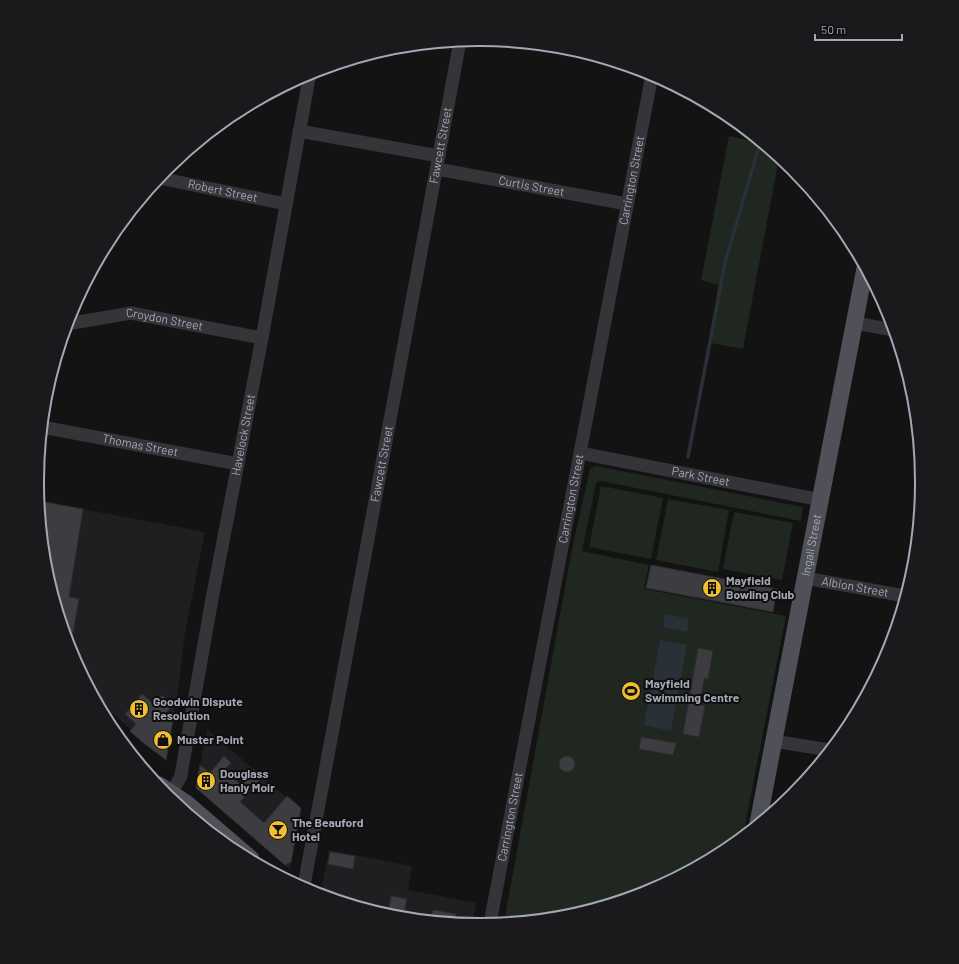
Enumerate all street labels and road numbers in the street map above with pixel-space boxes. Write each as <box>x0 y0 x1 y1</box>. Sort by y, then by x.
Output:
street label: Fawcett Street <box>426 106 454 185</box>
street label: Carrington Street <box>616 135 646 226</box>
street label: Curtis Street <box>498 172 566 198</box>
street label: Robert Street <box>187 176 259 204</box>
street label: Croydon Street <box>125 305 204 333</box>
street label: Havelock Street <box>228 393 257 477</box>
street label: Fawcett Street <box>367 424 395 503</box>
street label: Thomas Street <box>101 431 179 459</box>
street label: Carrington Street <box>555 453 586 544</box>
street label: Park Street <box>671 463 731 488</box>
street label: Ingall Street <box>798 513 823 577</box>
street label: Albion Street <box>821 573 890 599</box>
street label: Carrington Street <box>494 771 525 862</box>

